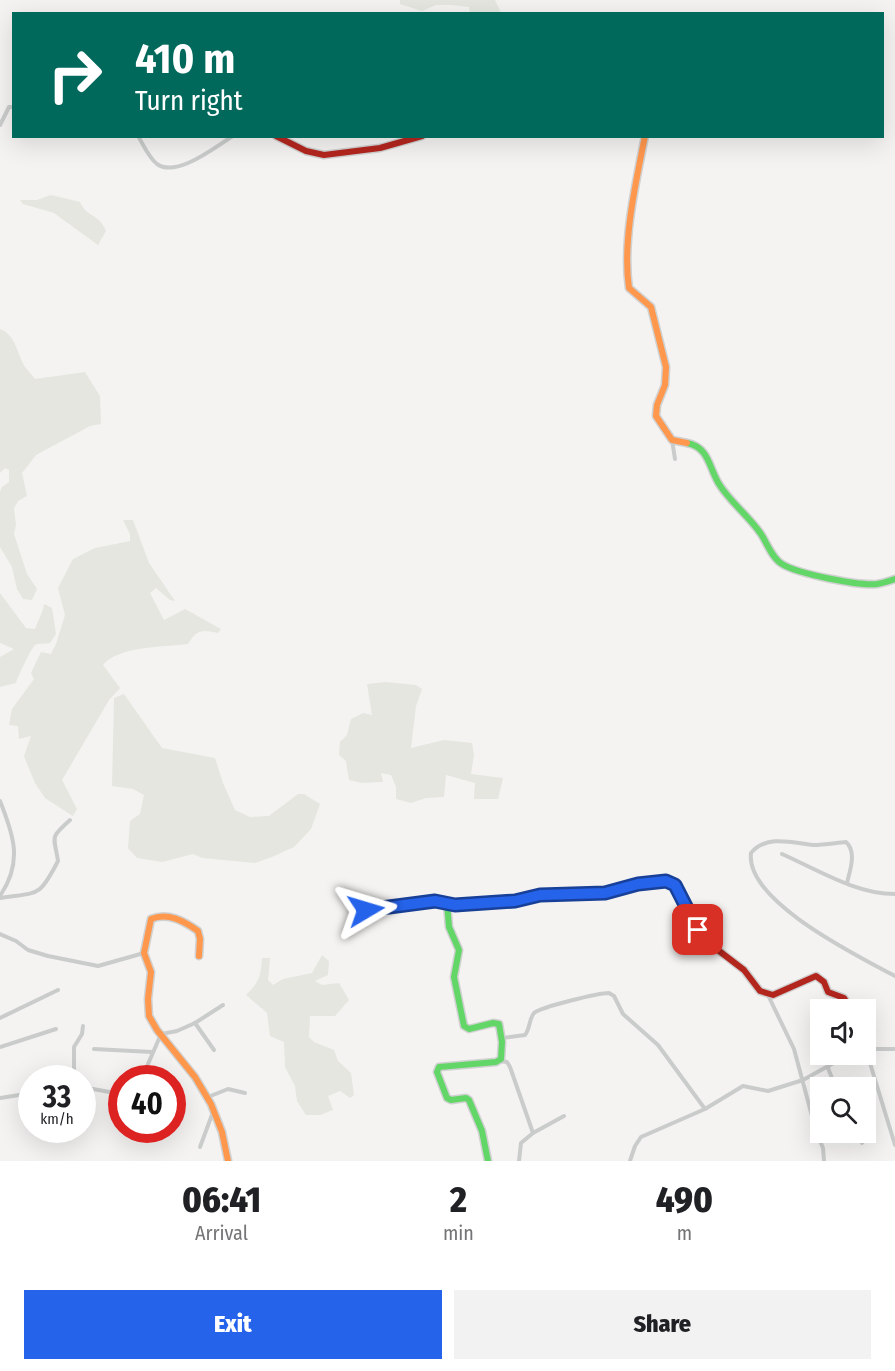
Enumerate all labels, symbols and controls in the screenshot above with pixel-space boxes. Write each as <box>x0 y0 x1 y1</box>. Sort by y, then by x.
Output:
text: 410 m <box>135 34 235 84</box>
icon: right <box>36 36 114 114</box>
text: Turn right <box>135 85 243 117</box>
position arrow <box>334 878 398 942</box>
pin <box>672 904 723 955</box>
icon: arrive <box>681 913 714 946</box>
map controls <box>810 999 876 1143</box>
button: sound <box>810 999 876 1065</box>
speed limit sign: 40 <box>108 1065 186 1143</box>
button: search <box>810 1077 876 1143</box>
text: 33 <box>43 1079 71 1115</box>
text: km/h <box>40 1110 74 1128</box>
text: 06:41 <box>182 1178 261 1222</box>
text: 2 <box>450 1178 467 1222</box>
text: 490 <box>656 1178 713 1222</box>
text: Arrival <box>195 1221 248 1245</box>
text: min <box>443 1221 474 1245</box>
text: m <box>677 1221 692 1245</box>
button: Exit <box>24 1290 442 1359</box>
button: Share <box>454 1290 871 1359</box>

